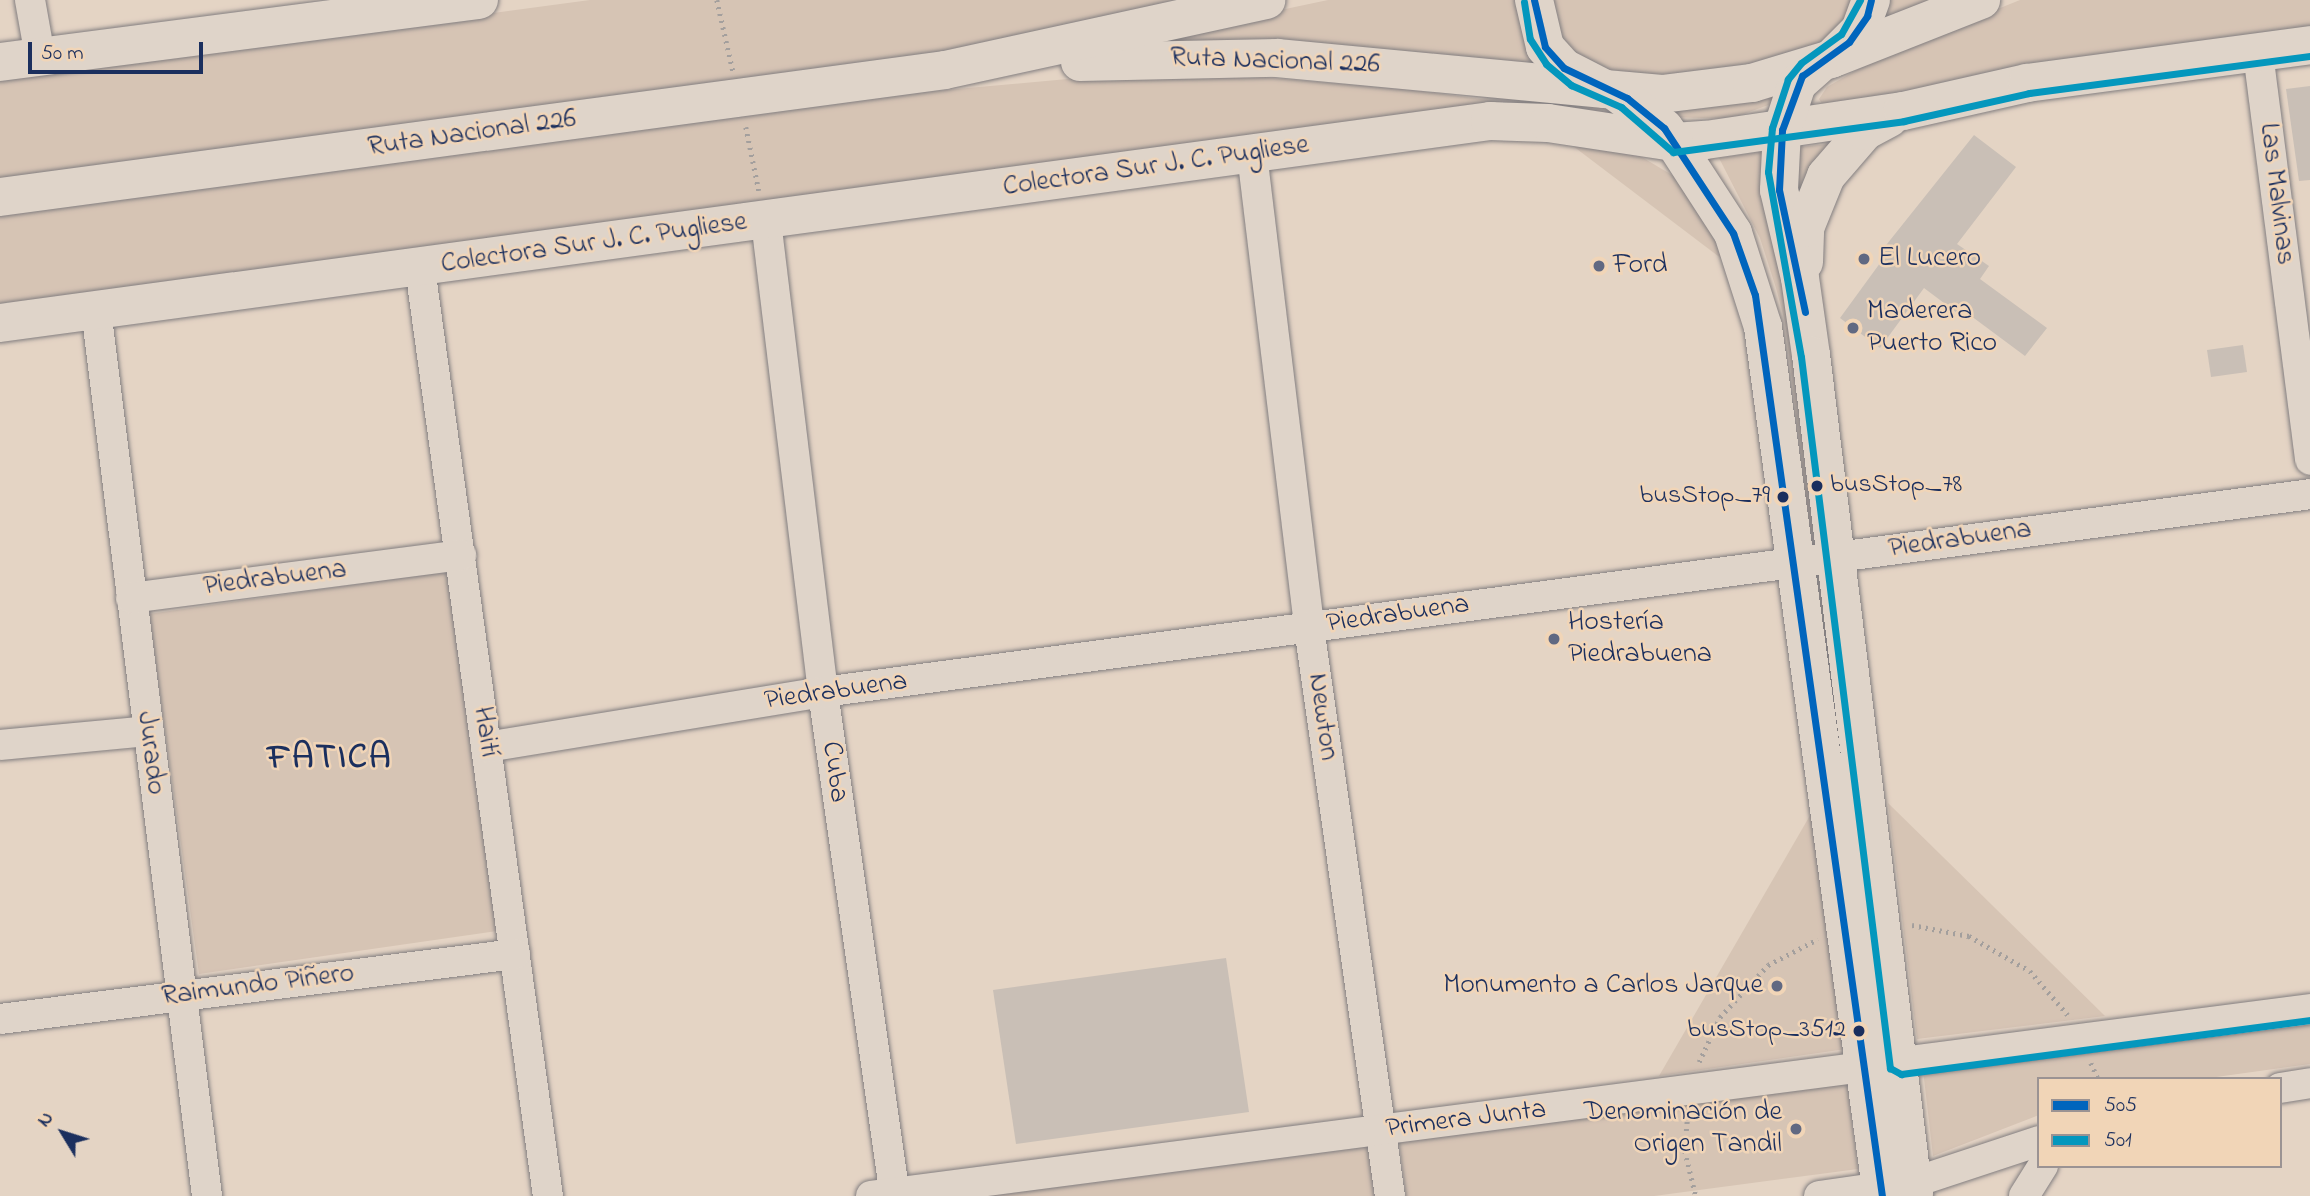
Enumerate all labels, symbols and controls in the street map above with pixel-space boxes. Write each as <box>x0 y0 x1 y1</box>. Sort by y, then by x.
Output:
scale bar <box>32 28 206 72</box>
text: 50 m <box>41 39 84 69</box>
street label: Ruta Nacional 226 <box>1170 42 1380 82</box>
street label: Ruta Nacional 226 <box>366 103 578 165</box>
street label: Las Malvinas <box>2251 121 2301 267</box>
street label: Colectora Sur J. C. Pugliese <box>1001 129 1311 205</box>
street label: Colectora Sur J. C. Pugliese <box>439 206 749 282</box>
place label: El Lucero <box>1878 242 1981 276</box>
place label: Ford <box>1613 249 1668 283</box>
marker: El Lucero <box>1856 251 1872 267</box>
marker: Ford <box>1591 258 1607 274</box>
place label: Maderera Puerto Rico <box>1867 295 1997 361</box>
marker: Maderera Puerto Rico <box>1845 320 1861 336</box>
place label: busStop_78 <box>1830 470 1962 502</box>
marker: busStop_78 <box>1810 479 1824 493</box>
place label: busStop_79 <box>1640 481 1770 513</box>
marker: busStop_79 <box>1776 490 1790 504</box>
street label: Piedrabuena <box>1886 513 2034 567</box>
street label: Piedrabuena <box>202 554 348 604</box>
street label: Piedrabuena <box>1324 588 1472 642</box>
place label: Hostería Piedrabuena <box>1568 606 1712 672</box>
marker: Hostería Piedrabuena <box>1546 631 1562 647</box>
street label: Piedrabuena <box>762 665 910 719</box>
street label: Newton <box>1299 671 1345 763</box>
street label: Haití <box>465 704 505 760</box>
street label: Jurado <box>128 709 172 797</box>
district label: FATICA <box>268 738 392 780</box>
street label: Cuba <box>813 739 855 805</box>
street label: Raimundo Piñero <box>160 958 356 1014</box>
place label: Monumento a Carlos Jarque <box>1443 969 1763 1003</box>
marker: Monumento a Carlos Jarque <box>1769 978 1785 994</box>
place label: busStop_3512 <box>1687 1015 1846 1047</box>
marker: busStop_3512 <box>1852 1024 1866 1038</box>
legend <box>2037 1077 2282 1168</box>
text: 505 <box>2104 1091 2137 1121</box>
street label: Primera Junta <box>1384 1093 1548 1147</box>
place label: Denominación de Origen Tandil <box>1584 1096 1782 1162</box>
north arrow <box>28 1098 98 1168</box>
text: N <box>31 1106 61 1133</box>
marker: Denominación de Origen Tandil <box>1788 1121 1804 1137</box>
text: 501 <box>2104 1126 2132 1156</box>

